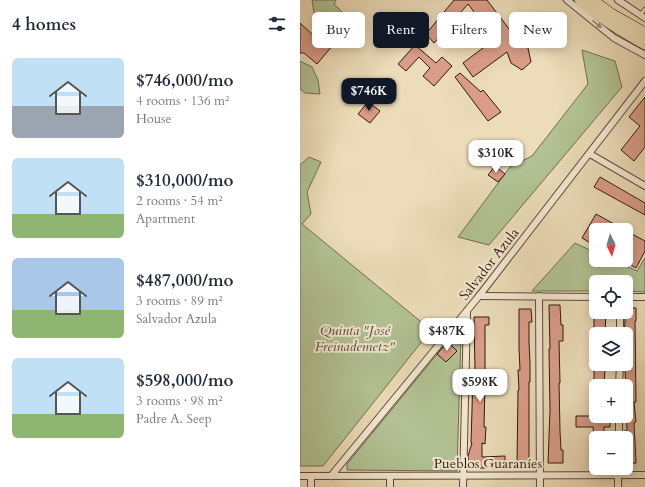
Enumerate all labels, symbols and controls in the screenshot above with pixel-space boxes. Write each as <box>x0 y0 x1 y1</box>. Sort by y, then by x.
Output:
chip: Buy <box>312 12 365 48</box>
chip: Rent <box>373 12 429 48</box>
chip: Filters <box>437 12 501 48</box>
chip: New <box>509 12 567 48</box>
text: 4 homes <box>12 13 76 36</box>
icon: filters <box>266 13 288 35</box>
one-way arrow <box>592 20 603 29</box>
text: $746,000/mo <box>136 69 234 92</box>
icon: home <box>44 74 92 122</box>
pin: $746K <box>341 78 397 112</box>
text: $746K <box>350 82 388 100</box>
text: 4 rooms · 136 m² <box>136 92 229 110</box>
text: House <box>136 110 171 128</box>
pin: $310K <box>468 140 524 174</box>
text: $310K <box>477 144 515 162</box>
text: $310,000/mo <box>136 169 234 192</box>
icon: home <box>44 174 92 222</box>
text: 2 rooms · 54 m² <box>136 192 223 210</box>
text: Apartment <box>136 210 195 228</box>
north arrow <box>589 223 633 267</box>
map controls <box>589 223 633 475</box>
street label: Salvador Azula <box>455 224 523 304</box>
text: $487,000/mo <box>136 269 234 292</box>
icon: home <box>44 274 92 322</box>
button: locate <box>589 275 633 319</box>
text: 3 rooms · 89 m² <box>136 292 223 310</box>
text: Salvador Azula <box>136 310 217 328</box>
pin: $487K <box>419 318 475 352</box>
park label: Quinta "José Freinademetz" <box>315 321 396 356</box>
text: $487K <box>428 322 466 340</box>
button: layers <box>589 327 633 371</box>
text: $598,000/mo <box>136 369 234 392</box>
pin: $598K <box>452 369 508 403</box>
text: $598K <box>461 373 499 391</box>
icon: home <box>44 374 92 422</box>
button: + <box>589 379 633 423</box>
text: 3 rooms · 98 m² <box>136 392 223 410</box>
text: Padre A. Seep <box>136 410 212 428</box>
button: − <box>589 431 633 475</box>
street label: Pueblos Guaraníes <box>434 454 542 473</box>

